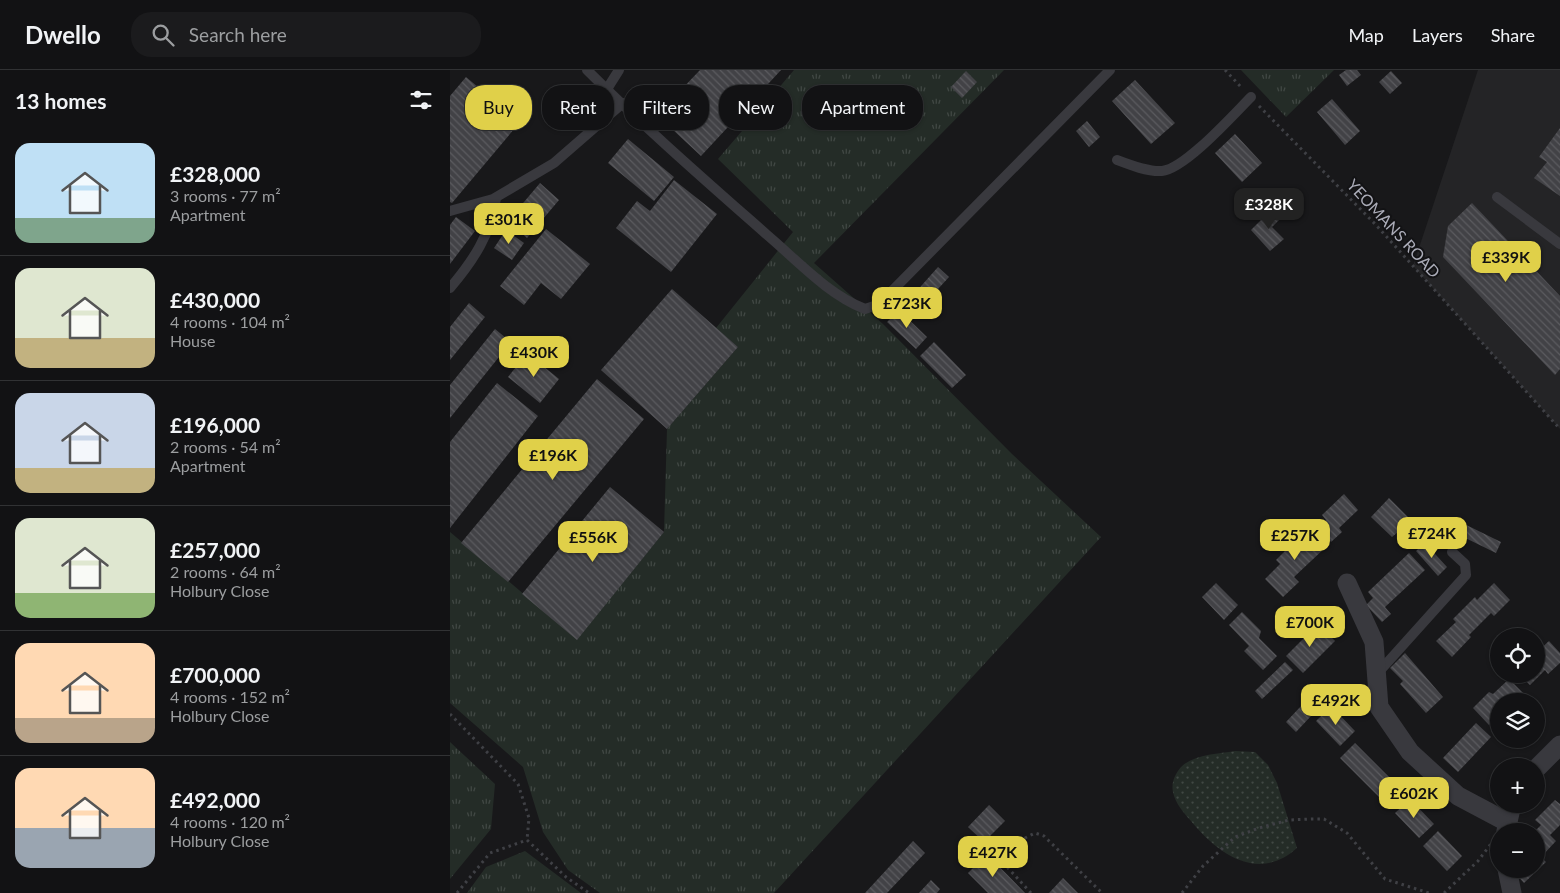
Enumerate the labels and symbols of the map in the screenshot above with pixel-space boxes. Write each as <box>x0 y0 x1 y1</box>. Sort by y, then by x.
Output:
street label: YEOMANS ROAD <box>1343 175 1445 281</box>
pin: £328K <box>1234 188 1304 230</box>
pin: £301K <box>474 202 544 245</box>
pin: £339K <box>1471 240 1541 283</box>
pin: £723K <box>872 286 942 329</box>
pin: £430K <box>499 336 569 378</box>
pin: £196K <box>518 438 588 481</box>
pin: £724K <box>1397 516 1467 559</box>
pin: £257K <box>1260 518 1330 561</box>
pin: £556K <box>558 520 628 563</box>
pin: £700K <box>1275 606 1345 648</box>
pin: £492K <box>1301 684 1371 726</box>
pin: £602K <box>1379 776 1449 819</box>
pin: £427K <box>958 836 1028 878</box>

